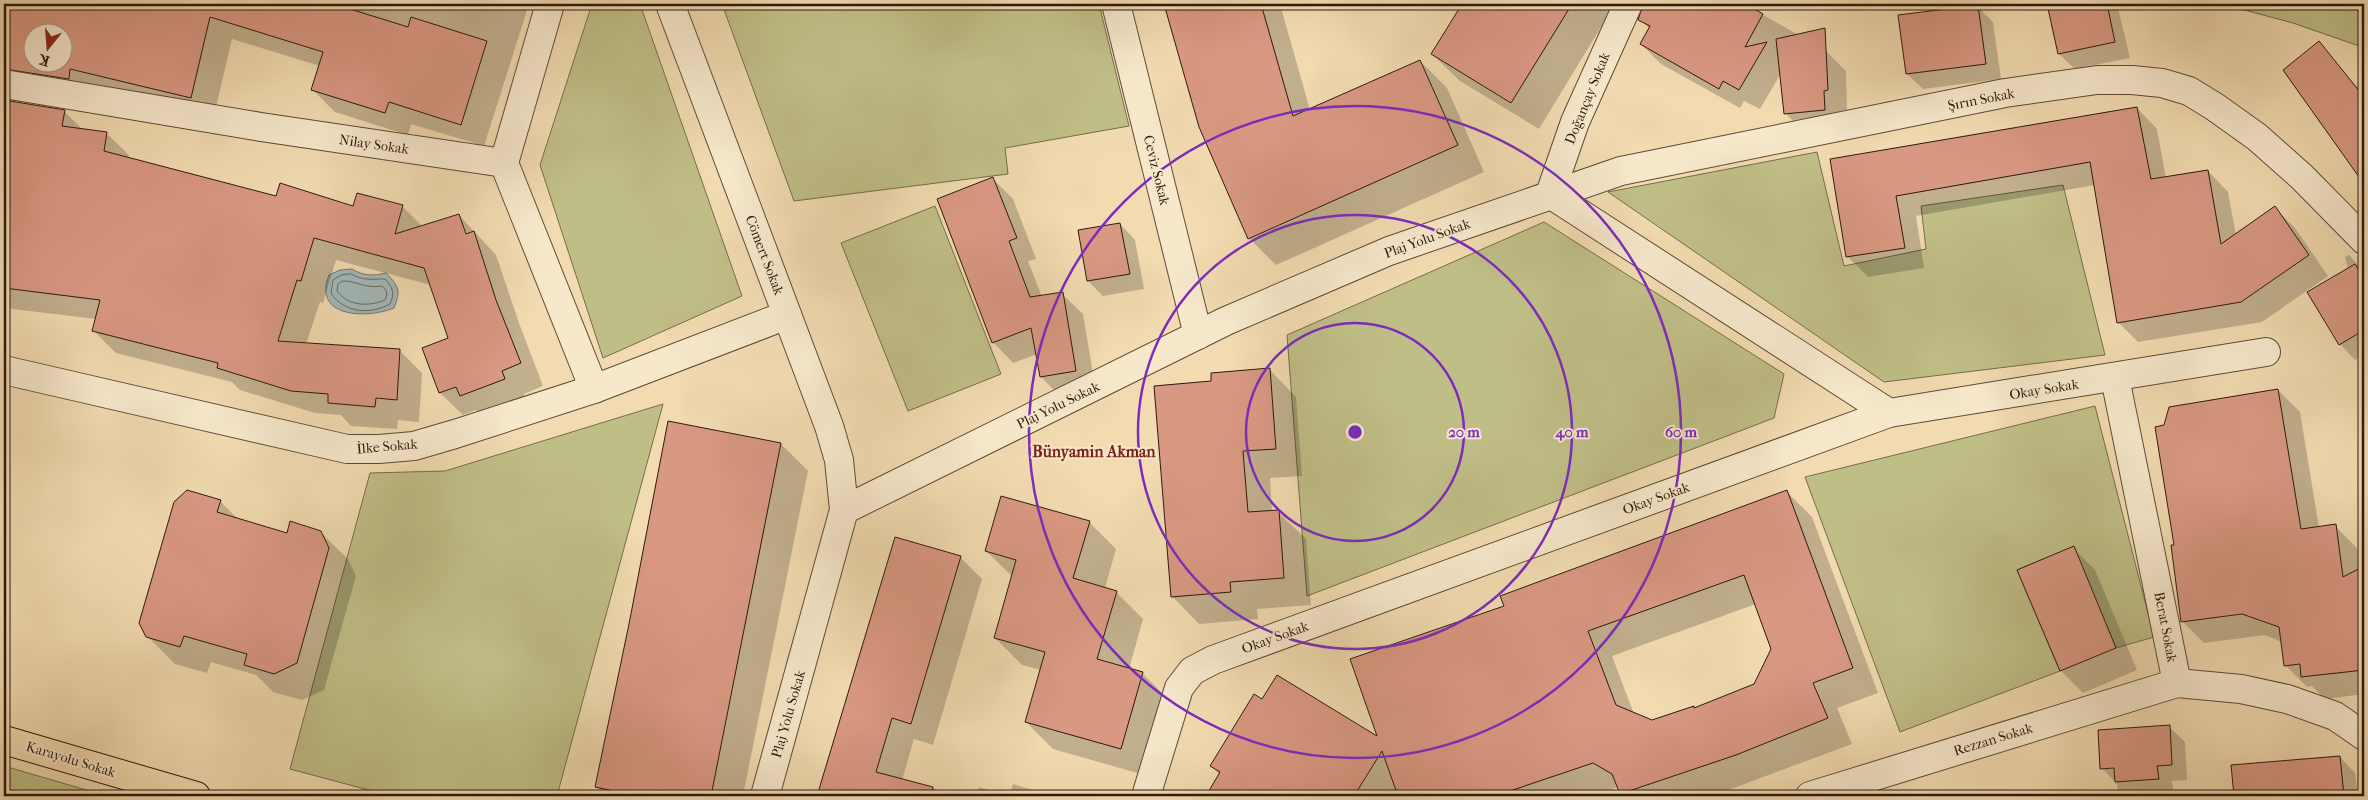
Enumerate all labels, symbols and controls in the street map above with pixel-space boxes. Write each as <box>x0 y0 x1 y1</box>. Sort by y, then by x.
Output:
north arrow <box>22 22 72 72</box>
street label: Doğançay Sokak <box>1561 49 1614 147</box>
text: K <box>36 50 52 70</box>
street label: Şırın Sokak <box>1946 85 2017 114</box>
street label: Nilay Sokak <box>338 131 411 158</box>
street label: Ceviz Sokak <box>1140 133 1174 208</box>
street label: Cömert Sokak <box>742 213 788 298</box>
street label: Plaj Yolu Sokak <box>1382 215 1473 262</box>
street label: Okay Sokak <box>2008 376 2081 403</box>
street label: Plaj Yolu Sokak <box>1014 378 1103 433</box>
centre of rings <box>1346 423 1364 441</box>
text: 20 m <box>1448 423 1480 441</box>
text: 40 m <box>1555 423 1589 441</box>
text: 60 m <box>1665 423 1698 441</box>
street label: İlke Sokak <box>356 435 419 458</box>
district label: Bünyamin Akman <box>1032 442 1156 462</box>
street label: Okay Sokak <box>1620 478 1693 518</box>
street label: Berat Sokak <box>2150 590 2181 665</box>
street label: Okay Sokak <box>1239 617 1312 657</box>
street label: Plaj Yolu Sokak <box>768 668 809 760</box>
street label: Rezzan Sokak <box>1951 719 2036 760</box>
street label: Karayolu Sokak <box>24 738 119 781</box>

